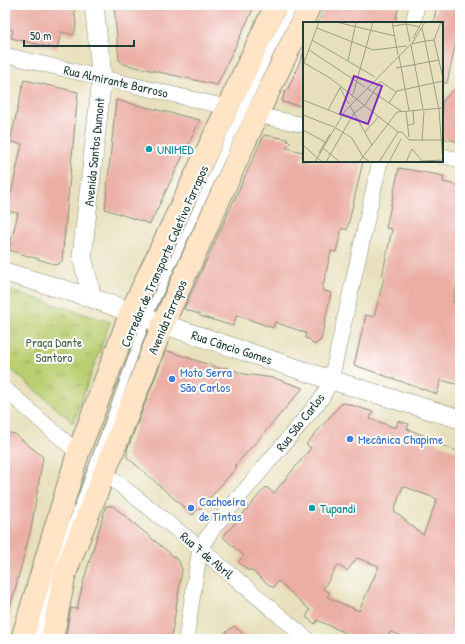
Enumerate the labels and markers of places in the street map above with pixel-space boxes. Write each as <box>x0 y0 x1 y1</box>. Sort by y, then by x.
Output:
place label: UNIMED <box>157 140 195 158</box>
marker: UNIMED <box>144 144 154 154</box>
place label: Moto Serra São Carlos <box>180 363 232 396</box>
marker: Moto Serra São Carlos <box>167 374 177 384</box>
place label: Mecânica Chapime <box>358 430 443 448</box>
marker: Mecânica Chapime <box>345 434 355 444</box>
place label: Cachoeira de Tintas <box>199 492 245 525</box>
place label: Tupandi <box>320 499 356 517</box>
marker: Cachoeira de Tintas <box>186 503 196 513</box>
marker: Tupandi <box>307 503 317 513</box>

